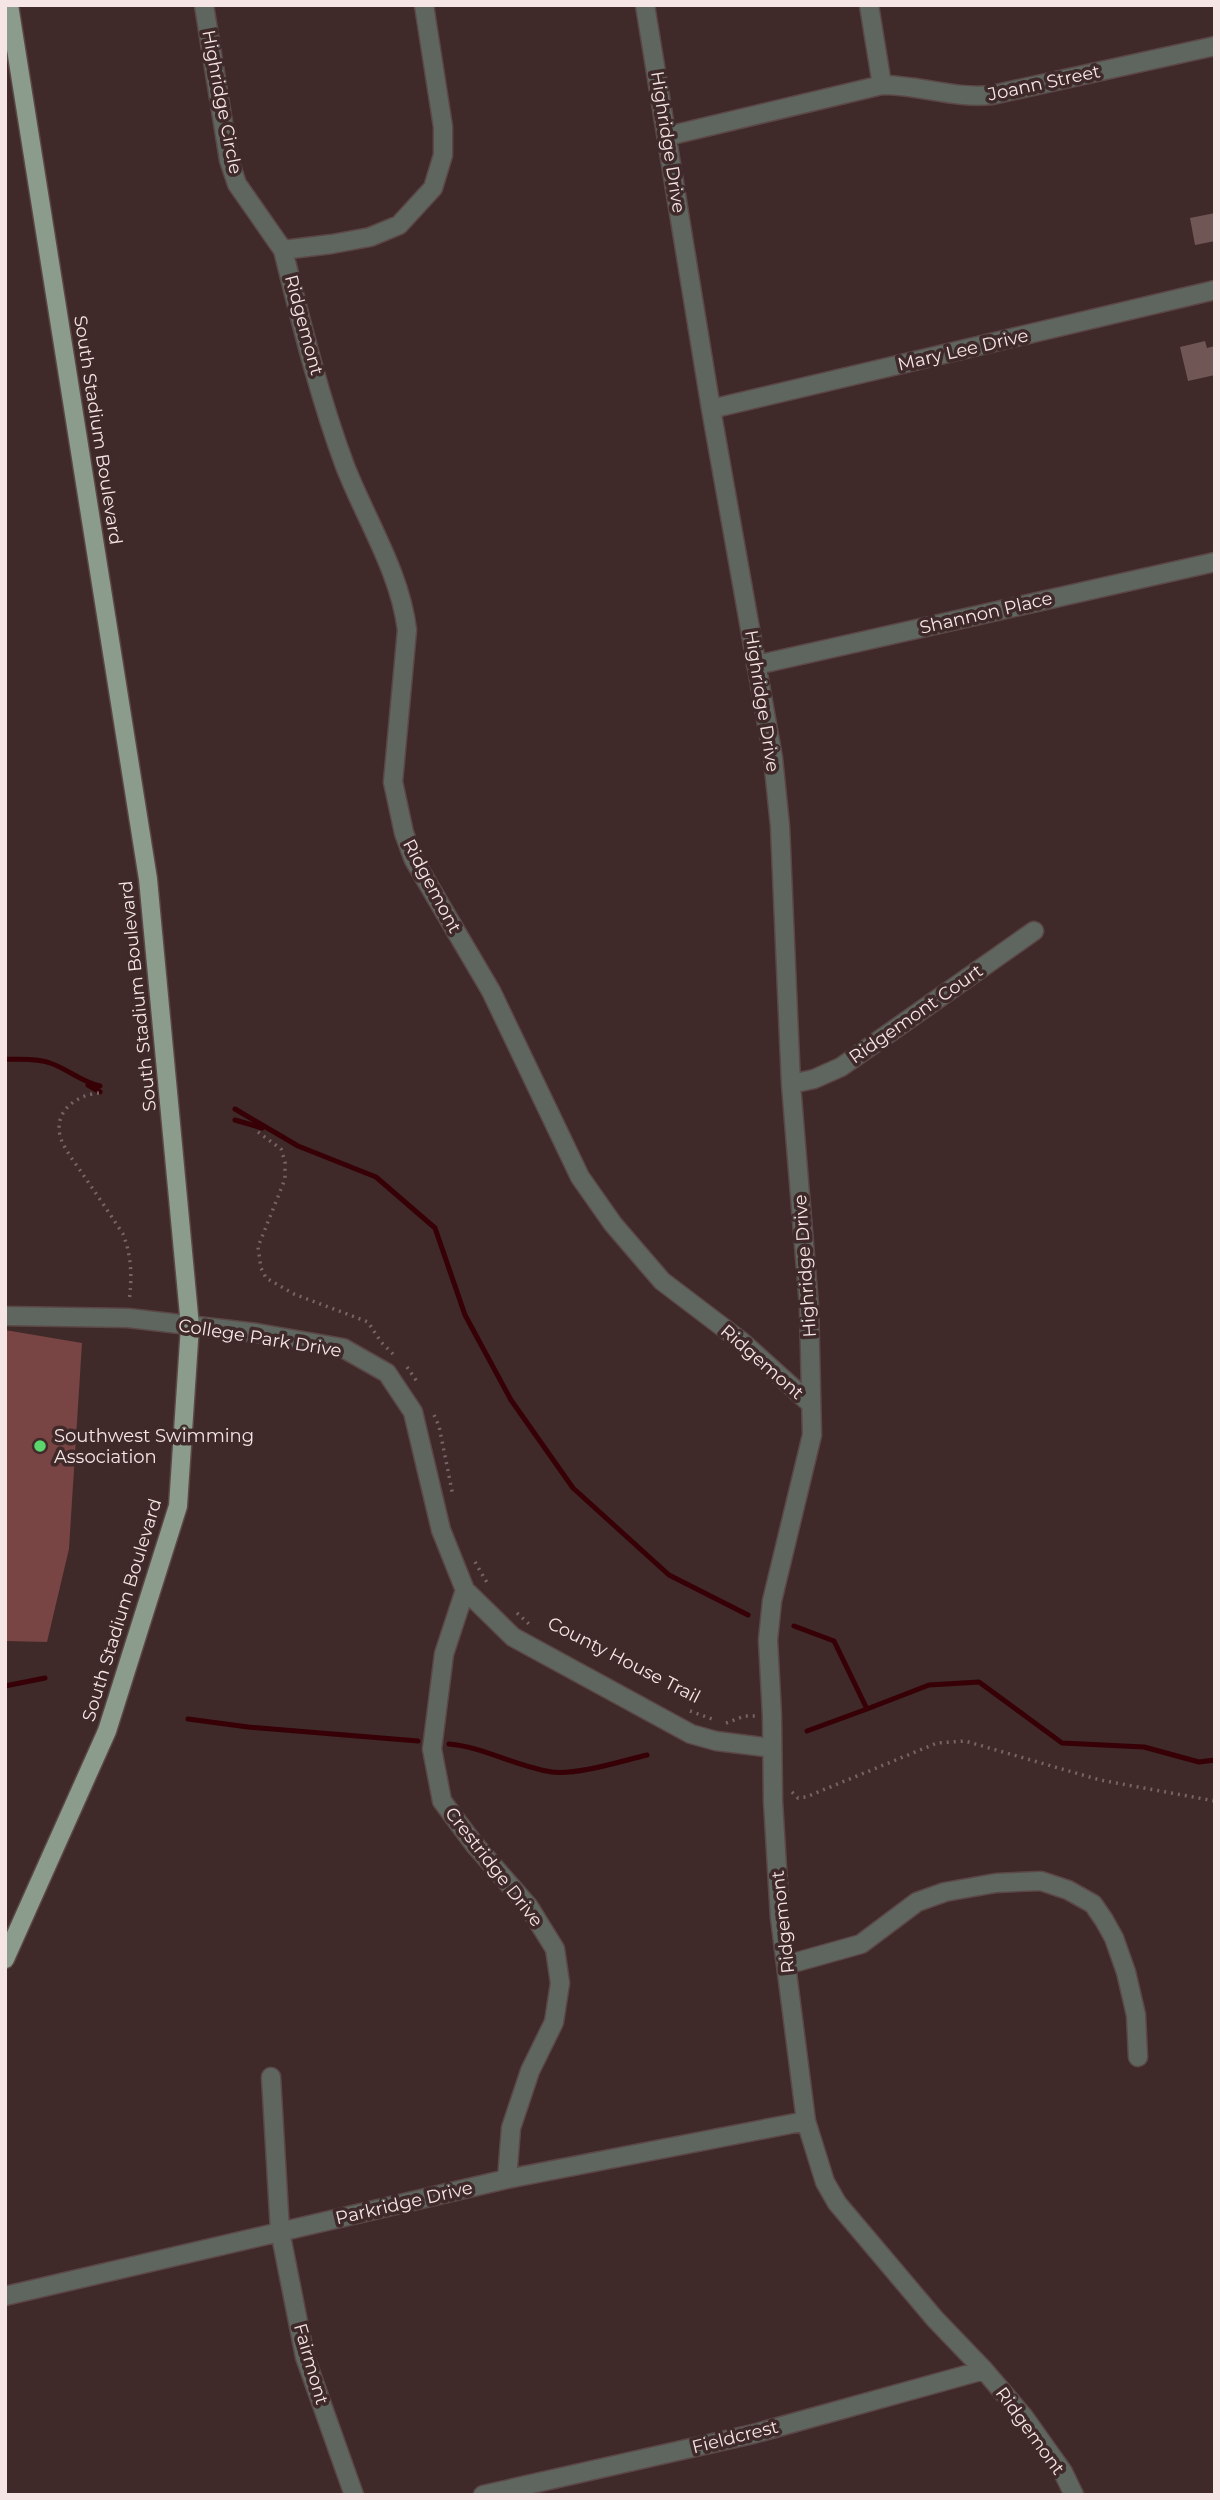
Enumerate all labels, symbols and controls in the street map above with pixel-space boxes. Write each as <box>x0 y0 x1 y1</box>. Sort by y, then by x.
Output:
street label: Highridge Circle <box>197 28 247 176</box>
street label: Joann Street <box>985 60 1102 106</box>
street label: Highridge Drive <box>646 70 690 215</box>
street label: Ridgemont <box>280 272 328 378</box>
street label: South Stadium Boulevard <box>69 314 127 546</box>
street label: Mary Lee Drive <box>896 324 1031 376</box>
street label: Shannon Place <box>917 587 1055 639</box>
street label: Highridge Drive <box>740 629 784 774</box>
street label: Ridgemont <box>398 835 466 937</box>
street label: South Stadium Boulevard <box>115 880 161 1112</box>
street label: Ridgemont Court <box>845 960 987 1068</box>
street label: Highridge Drive <box>789 1194 821 1338</box>
street label: College Park Drive <box>177 1314 343 1362</box>
street label: Ridgemont <box>716 1320 808 1404</box>
place label: Southwest Swimming Association <box>54 1425 254 1468</box>
marker: Southwest Swimming Association <box>32 1438 48 1454</box>
street label: South Stadium Boulevard <box>78 1496 166 1724</box>
street label: County House Trail <box>544 1612 704 1708</box>
street label: Crestridge Drive <box>440 1803 548 1931</box>
street label: Ridgemont <box>767 1870 799 1974</box>
street label: Parkridge Drive <box>333 2176 475 2229</box>
street label: Fairmont <box>289 2321 333 2407</box>
street label: Ridgemont <box>991 2383 1069 2479</box>
street label: Fieldcrest <box>690 2416 780 2458</box>

